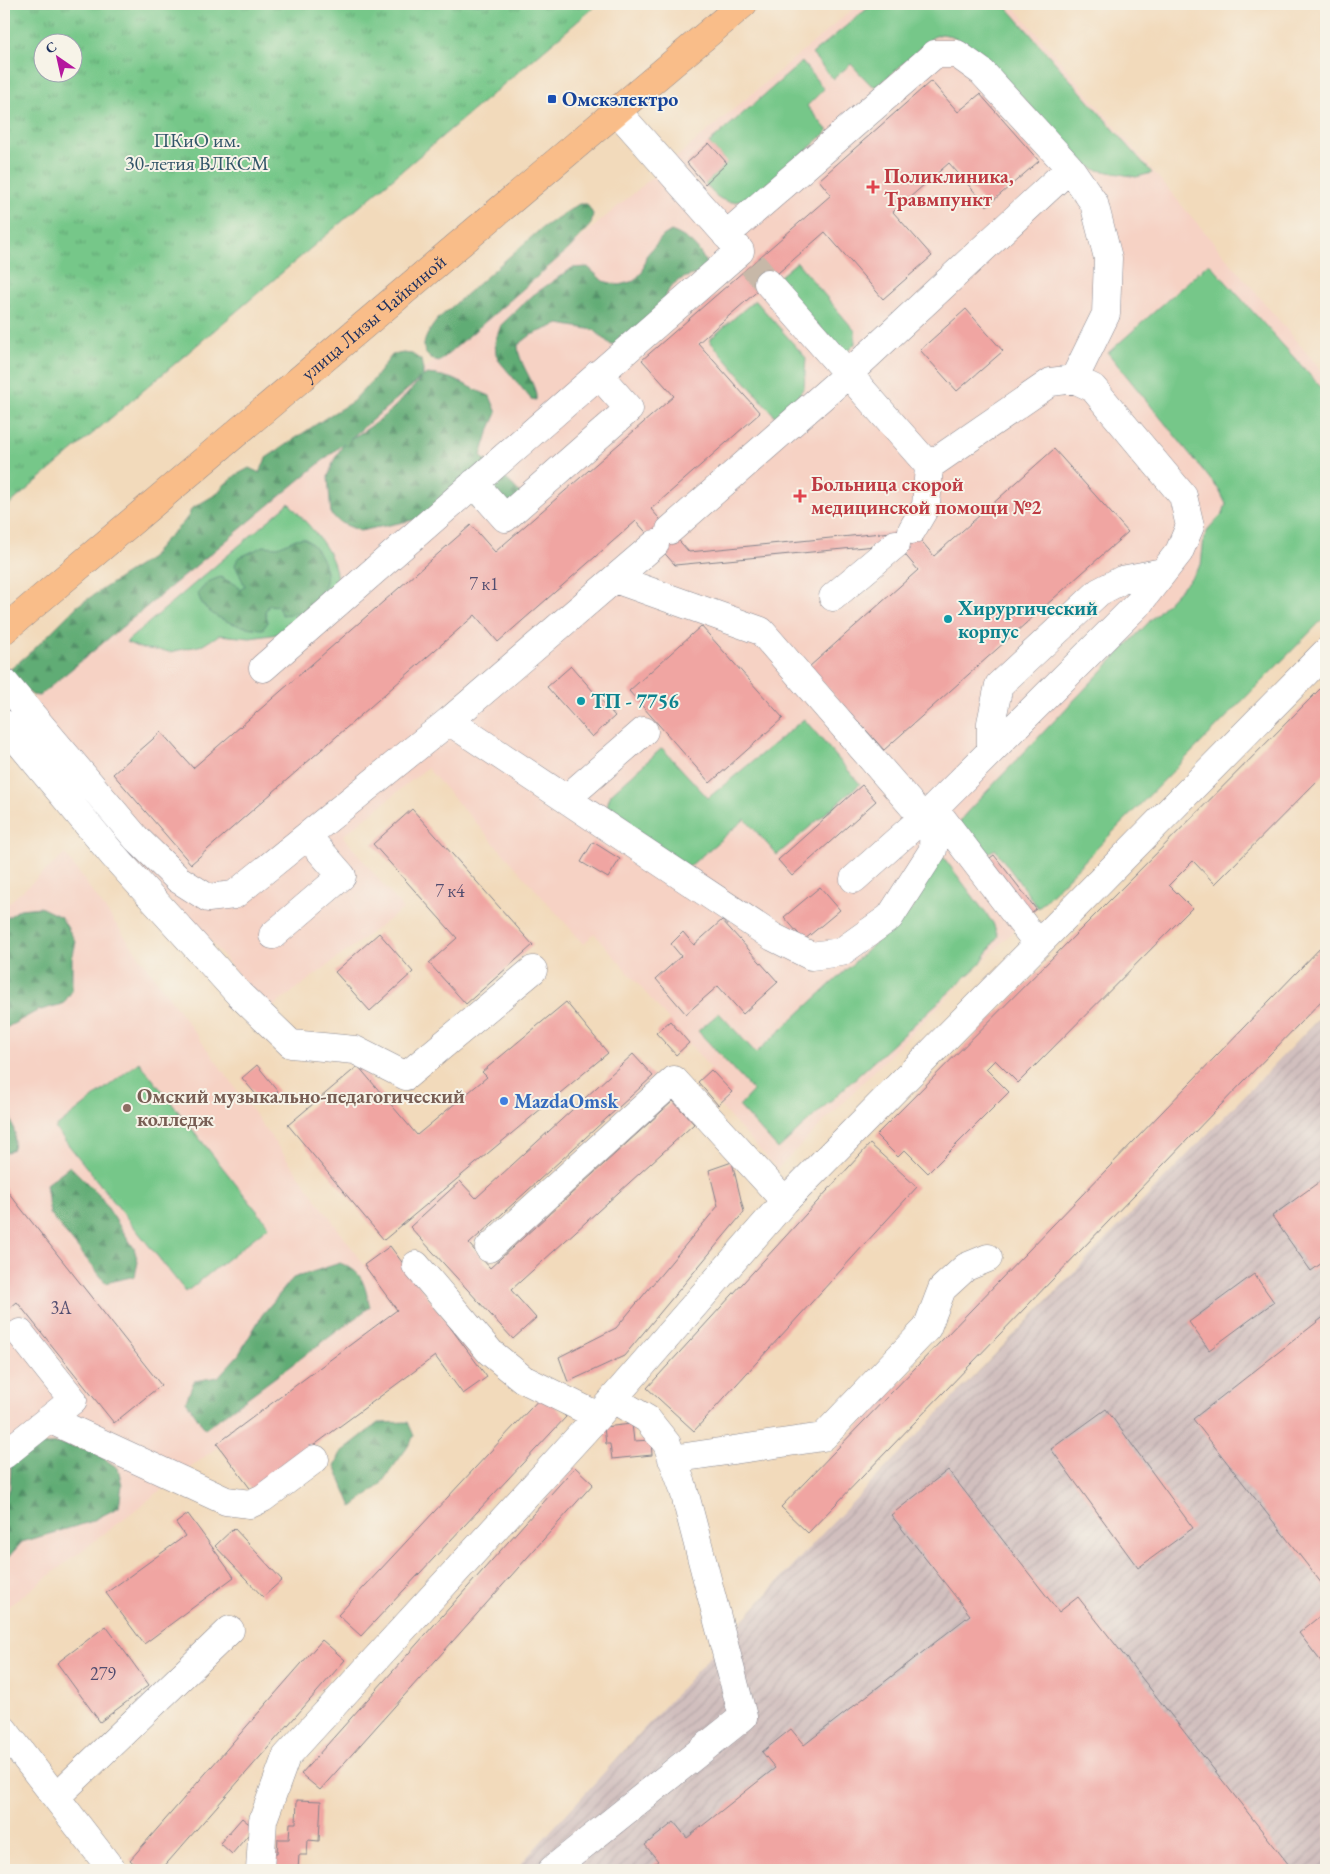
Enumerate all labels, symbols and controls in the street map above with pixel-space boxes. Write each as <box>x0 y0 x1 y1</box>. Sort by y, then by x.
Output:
north arrow <box>32 32 82 82</box>
text: С <box>42 37 60 57</box>
place label: Омскэлектро <box>562 86 678 112</box>
marker: Омскэлектро <box>546 93 558 105</box>
park label: ПКиО им. 30-летия ВЛКСМ <box>125 127 269 176</box>
place label: Поликлиника, Травмпункт <box>884 163 1014 212</box>
marker: Поликлиника, Травмпункт <box>866 180 880 194</box>
street label: улица Лизы Чайкиной <box>295 248 452 386</box>
place label: Больница скорой медицинской помощи №2 <box>811 471 1042 520</box>
marker: Больница скорой медицинской помощи №2 <box>793 489 807 503</box>
house number: 7 к1 <box>469 572 499 595</box>
place label: Хирургический корпус <box>957 595 1098 644</box>
marker: Хирургический корпус <box>942 613 954 625</box>
place label: ТП - 7756 <box>591 688 679 714</box>
marker: ТП - 7756 <box>575 695 587 707</box>
house number: 7 к4 <box>435 879 465 902</box>
place label: Омский музыкально-педагогический колледж <box>137 1083 465 1132</box>
place label: MazdaOmsk <box>514 1088 619 1114</box>
marker: MazdaOmsk <box>498 1095 510 1107</box>
marker: Омский музыкально-педагогический колледж <box>121 1102 133 1114</box>
house number: 3А <box>50 1296 72 1319</box>
house number: 279 <box>90 1662 116 1685</box>

